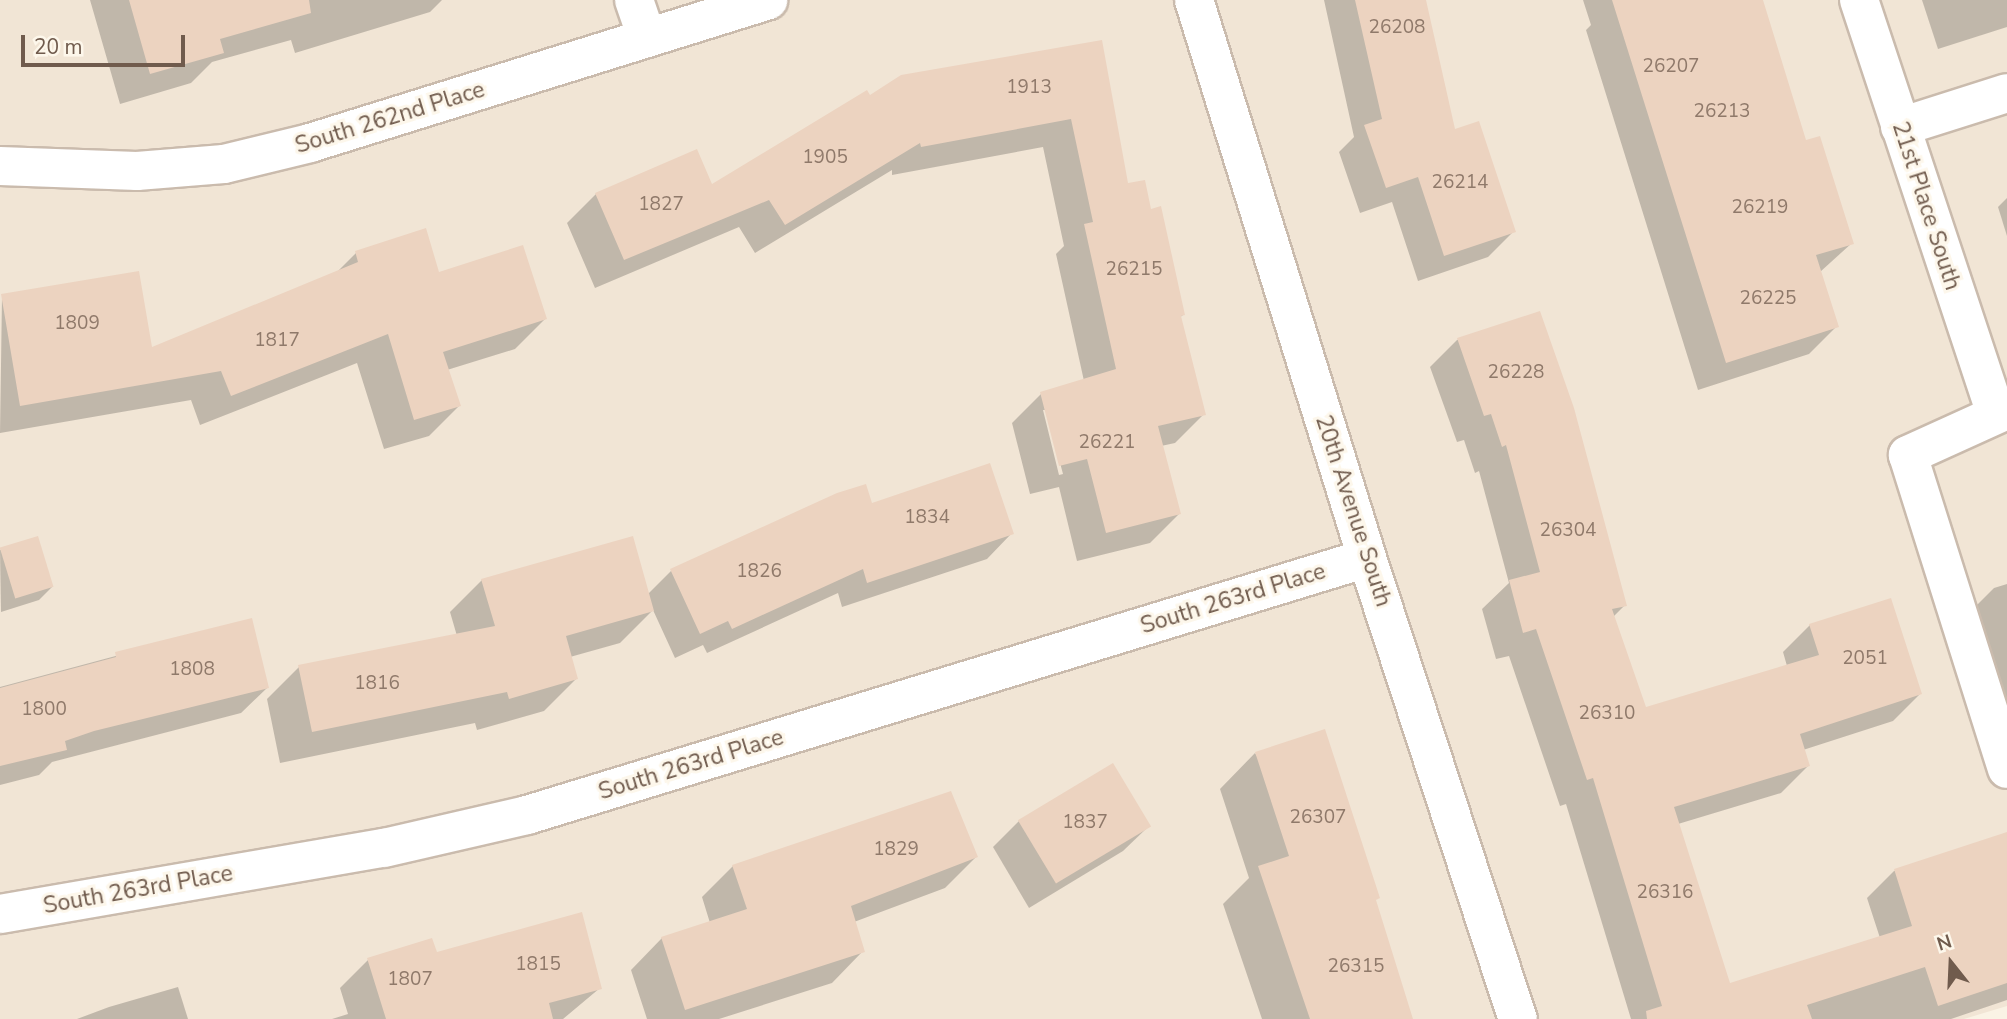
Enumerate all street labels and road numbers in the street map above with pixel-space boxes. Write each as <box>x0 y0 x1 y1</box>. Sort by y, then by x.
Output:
street label: South 262nd Place <box>292 76 488 160</box>
street label: 21st Place South <box>1886 118 1966 294</box>
street label: 20th Avenue South <box>1309 412 1397 610</box>
street label: South 263rd Place <box>1137 558 1329 640</box>
street label: South 263rd Place <box>595 724 787 806</box>
street label: South 263rd Place <box>41 860 235 920</box>

